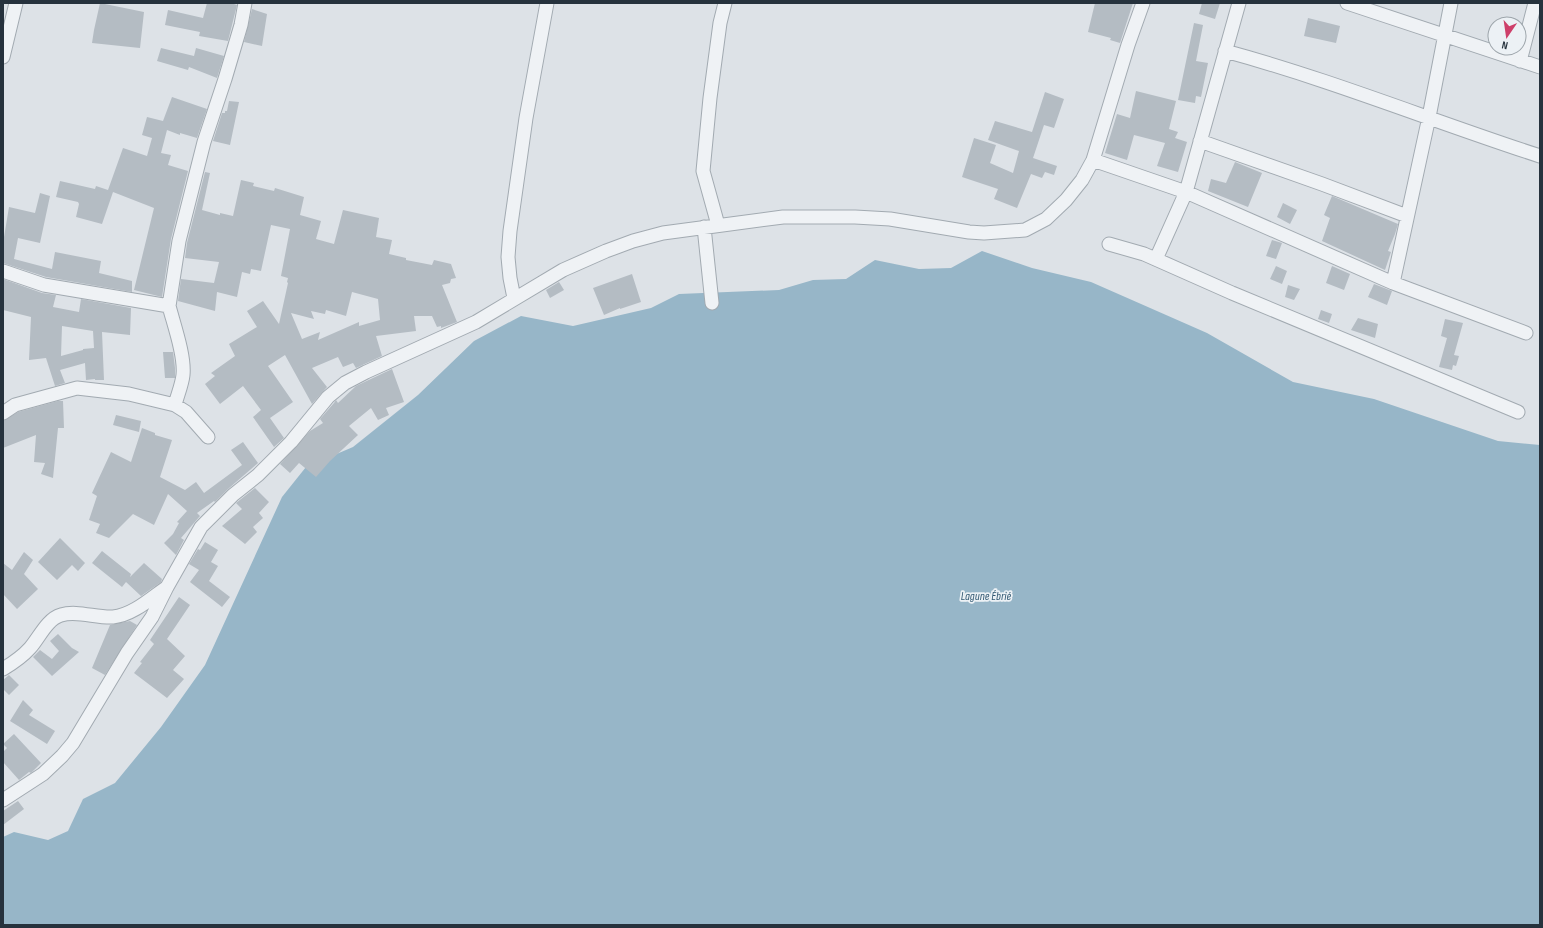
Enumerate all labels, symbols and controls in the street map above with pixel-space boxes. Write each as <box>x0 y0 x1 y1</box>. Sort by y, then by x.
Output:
north arrow <box>1487 16 1527 56</box>
text: N <box>1500 38 1509 52</box>
water label: Lagune Ébrié <box>961 589 1012 604</box>

